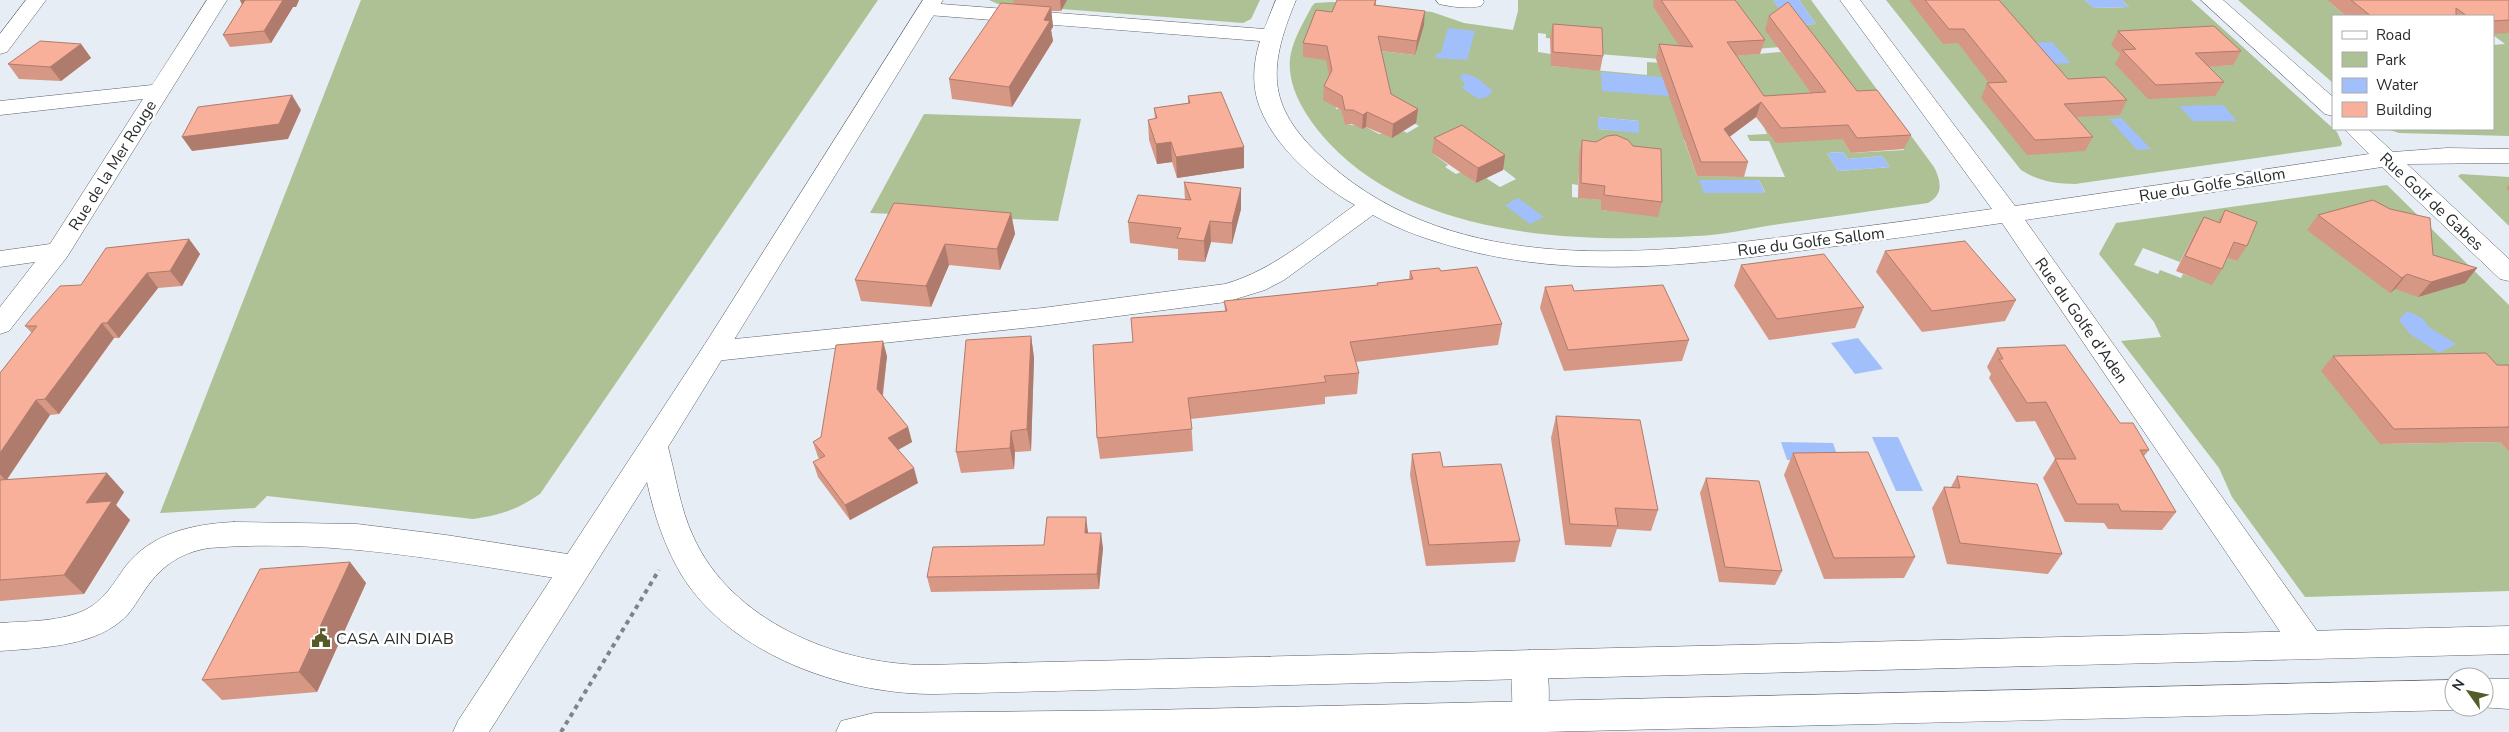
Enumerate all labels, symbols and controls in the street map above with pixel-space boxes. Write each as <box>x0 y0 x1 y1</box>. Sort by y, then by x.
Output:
legend <box>2332 15 2494 130</box>
text: Road <box>2376 25 2411 45</box>
text: Park <box>2376 50 2406 70</box>
text: Water <box>2376 75 2419 95</box>
street label: Rue de la Mer Rouge <box>64 96 162 235</box>
text: Building <box>2376 100 2432 120</box>
street label: Rue Golf de Gabes <box>2375 148 2488 256</box>
street label: Rue du Golfe Sallom <box>2137 163 2287 207</box>
street label: Rue du Golfe Sallom <box>1736 222 1886 262</box>
street label: Rue du Golfe d'Aden <box>2029 253 2133 388</box>
public building icon: CASA AIN DIAB <box>310 627 332 649</box>
place label: CASA AIN DIAB <box>336 628 454 650</box>
north arrow <box>2444 667 2494 717</box>
text: N <box>2448 676 2469 695</box>

